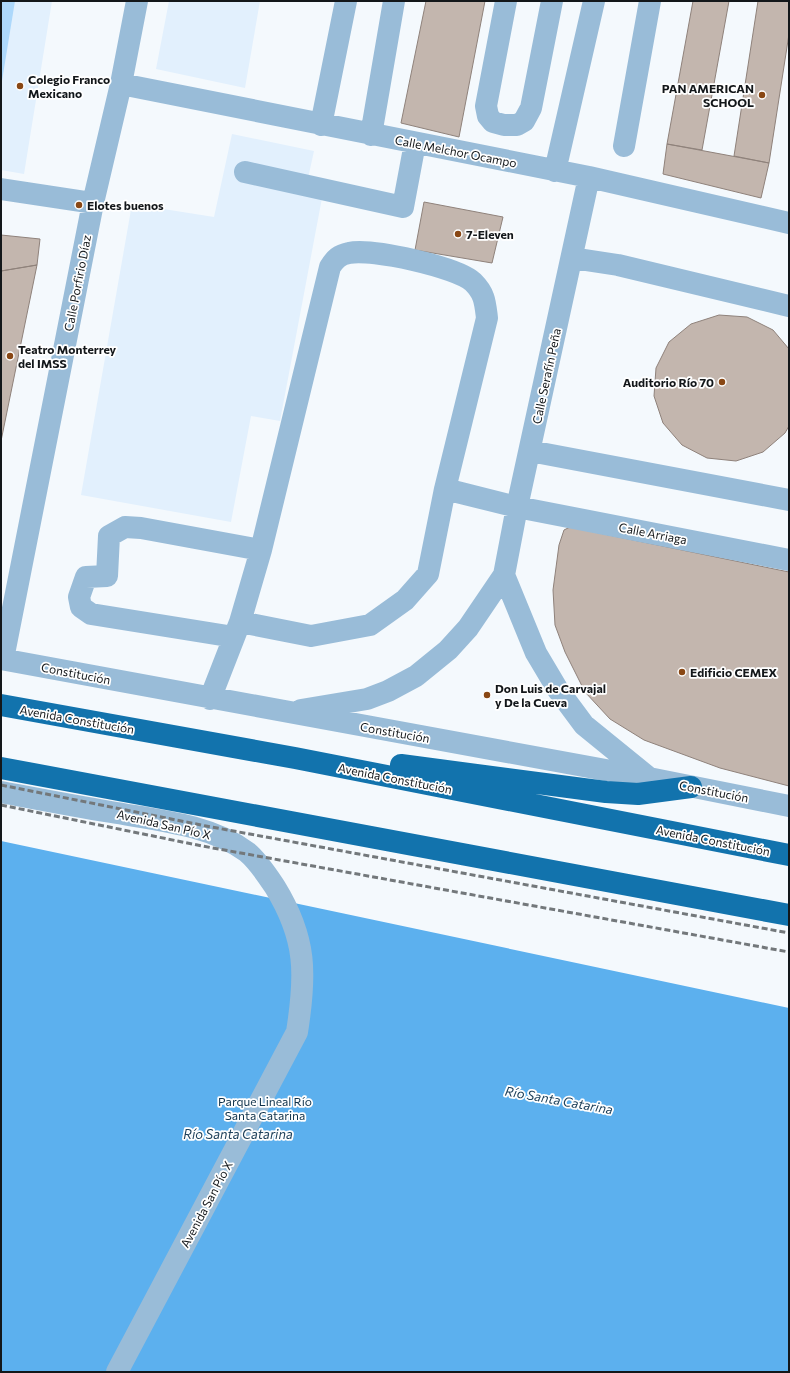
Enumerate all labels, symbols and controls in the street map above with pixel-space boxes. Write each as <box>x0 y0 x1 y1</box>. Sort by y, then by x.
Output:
place label: Colegio Franco Mexicano <box>28 72 110 100</box>
marker: Colegio Franco Mexicano <box>15 81 25 91</box>
place label: PAN AMERICAN SCHOOL <box>662 81 754 109</box>
marker: PAN AMERICAN SCHOOL <box>757 90 767 100</box>
street label: Calle Melchor Ocampo <box>394 132 518 170</box>
place label: Elotes buenos <box>87 198 164 212</box>
marker: Elotes buenos <box>74 200 84 210</box>
place label: 7-Eleven <box>466 227 514 241</box>
marker: 7-Eleven <box>453 229 463 239</box>
street label: Calle Porfirio Díaz <box>61 234 93 332</box>
street label: Calle Serafín Peña <box>529 327 563 425</box>
place label: Teatro Monterrey del IMSS <box>18 342 117 370</box>
marker: Teatro Monterrey del IMSS <box>5 351 15 361</box>
place label: Auditorio Río 70 <box>623 375 714 389</box>
marker: Auditorio Río 70 <box>717 377 727 387</box>
street label: Calle Arriaga <box>618 520 688 546</box>
street label: Constitución <box>40 659 112 687</box>
place label: Edificio CEMEX <box>690 665 777 679</box>
marker: Edificio CEMEX <box>677 667 687 677</box>
place label: Don Luis de Carvajal y De la Cueva <box>495 681 606 709</box>
marker: Don Luis de Carvajal y De la Cueva <box>482 690 492 700</box>
street label: Avenida Constitución <box>19 702 135 736</box>
street label: Constitución <box>359 719 431 745</box>
street label: Avenida Constitución <box>337 760 453 796</box>
street label: Constitución <box>678 777 750 805</box>
street label: Avenida San Pío X <box>116 806 212 842</box>
street label: Avenida Constitución <box>655 822 771 858</box>
water label: Río Santa Catarina <box>504 1083 614 1117</box>
park label: Parque Lineal Río Santa Catarina <box>218 1094 312 1122</box>
water label: Río Santa Catarina <box>183 1126 293 1142</box>
street label: Avenida San Pío X <box>177 1158 235 1250</box>

